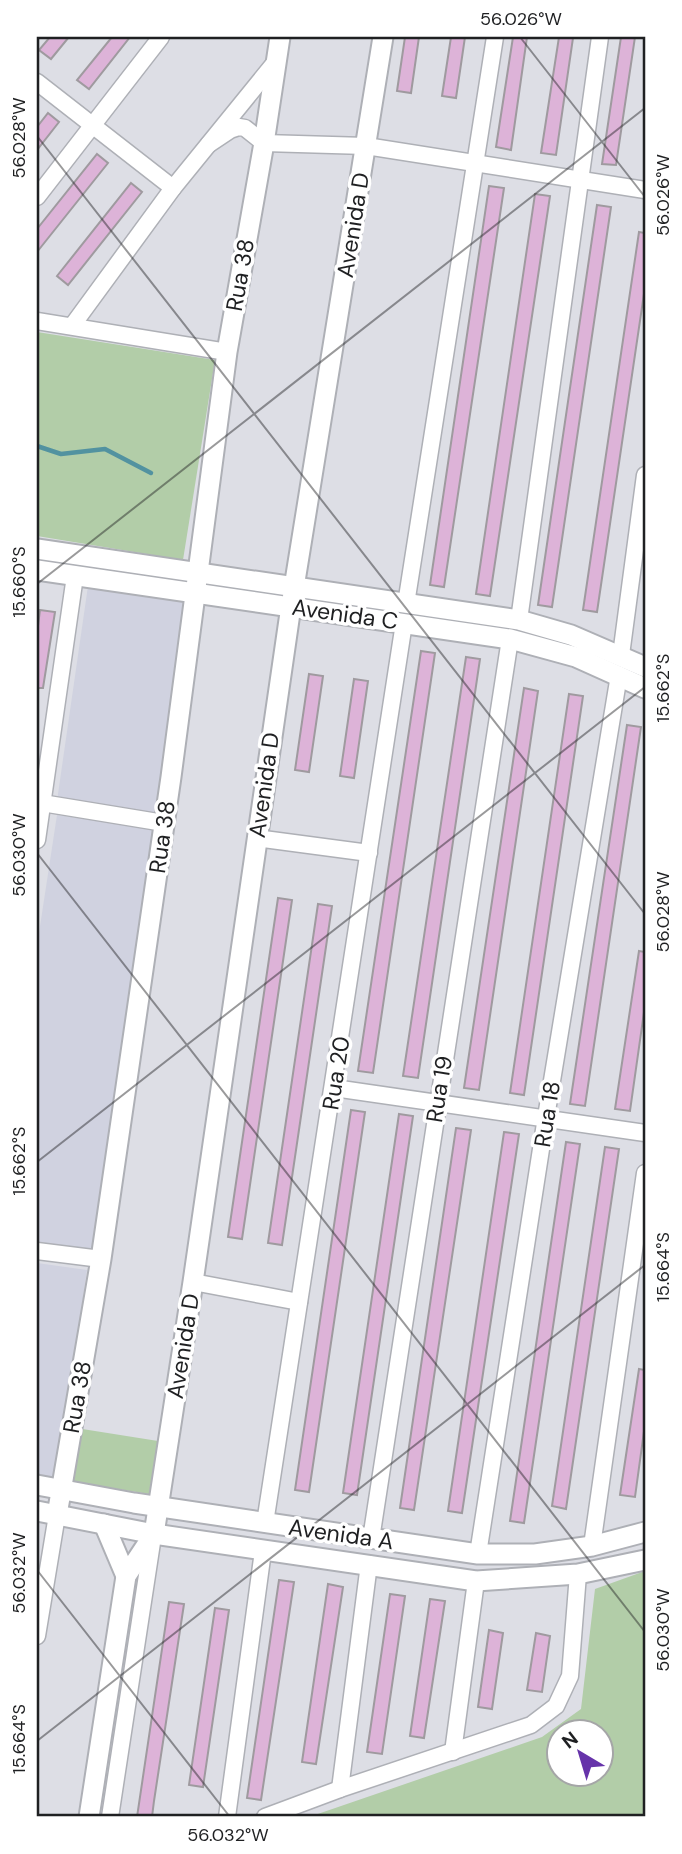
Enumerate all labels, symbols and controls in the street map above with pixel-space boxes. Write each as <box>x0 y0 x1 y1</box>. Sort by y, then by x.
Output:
text: 56.026°W <box>480 7 562 31</box>
text: 56.028°W <box>7 97 31 179</box>
text: 56.026°W <box>651 154 675 236</box>
street label: Avenida D <box>330 170 376 280</box>
street label: Rua 38 <box>219 236 261 314</box>
text: 15.660°S <box>7 546 31 618</box>
street label: Avenida C <box>290 592 400 636</box>
text: 15.662°S <box>651 654 675 722</box>
street label: Avenida D <box>242 730 286 840</box>
street label: Rua 38 <box>142 799 182 875</box>
text: 56.030°W <box>7 813 31 897</box>
text: 56.028°W <box>651 871 675 953</box>
street label: Rua 20 <box>315 1034 357 1112</box>
street label: Rua 19 <box>419 1054 459 1124</box>
street label: Rua 18 <box>527 1079 567 1149</box>
text: 15.662°S <box>7 1127 31 1195</box>
text: 15.664°S <box>651 1232 675 1302</box>
street label: Avenida D <box>160 1291 206 1401</box>
street label: Rua 38 <box>56 1358 98 1436</box>
street label: Avenida A <box>287 1512 395 1556</box>
text: 56.032°W <box>7 1532 31 1614</box>
text: 56.030°W <box>651 1588 675 1672</box>
text: 15.664°S <box>7 1704 31 1774</box>
north arrow <box>546 1717 616 1787</box>
text: N <box>557 1726 583 1754</box>
text: 56.032°W <box>187 1823 269 1847</box>

